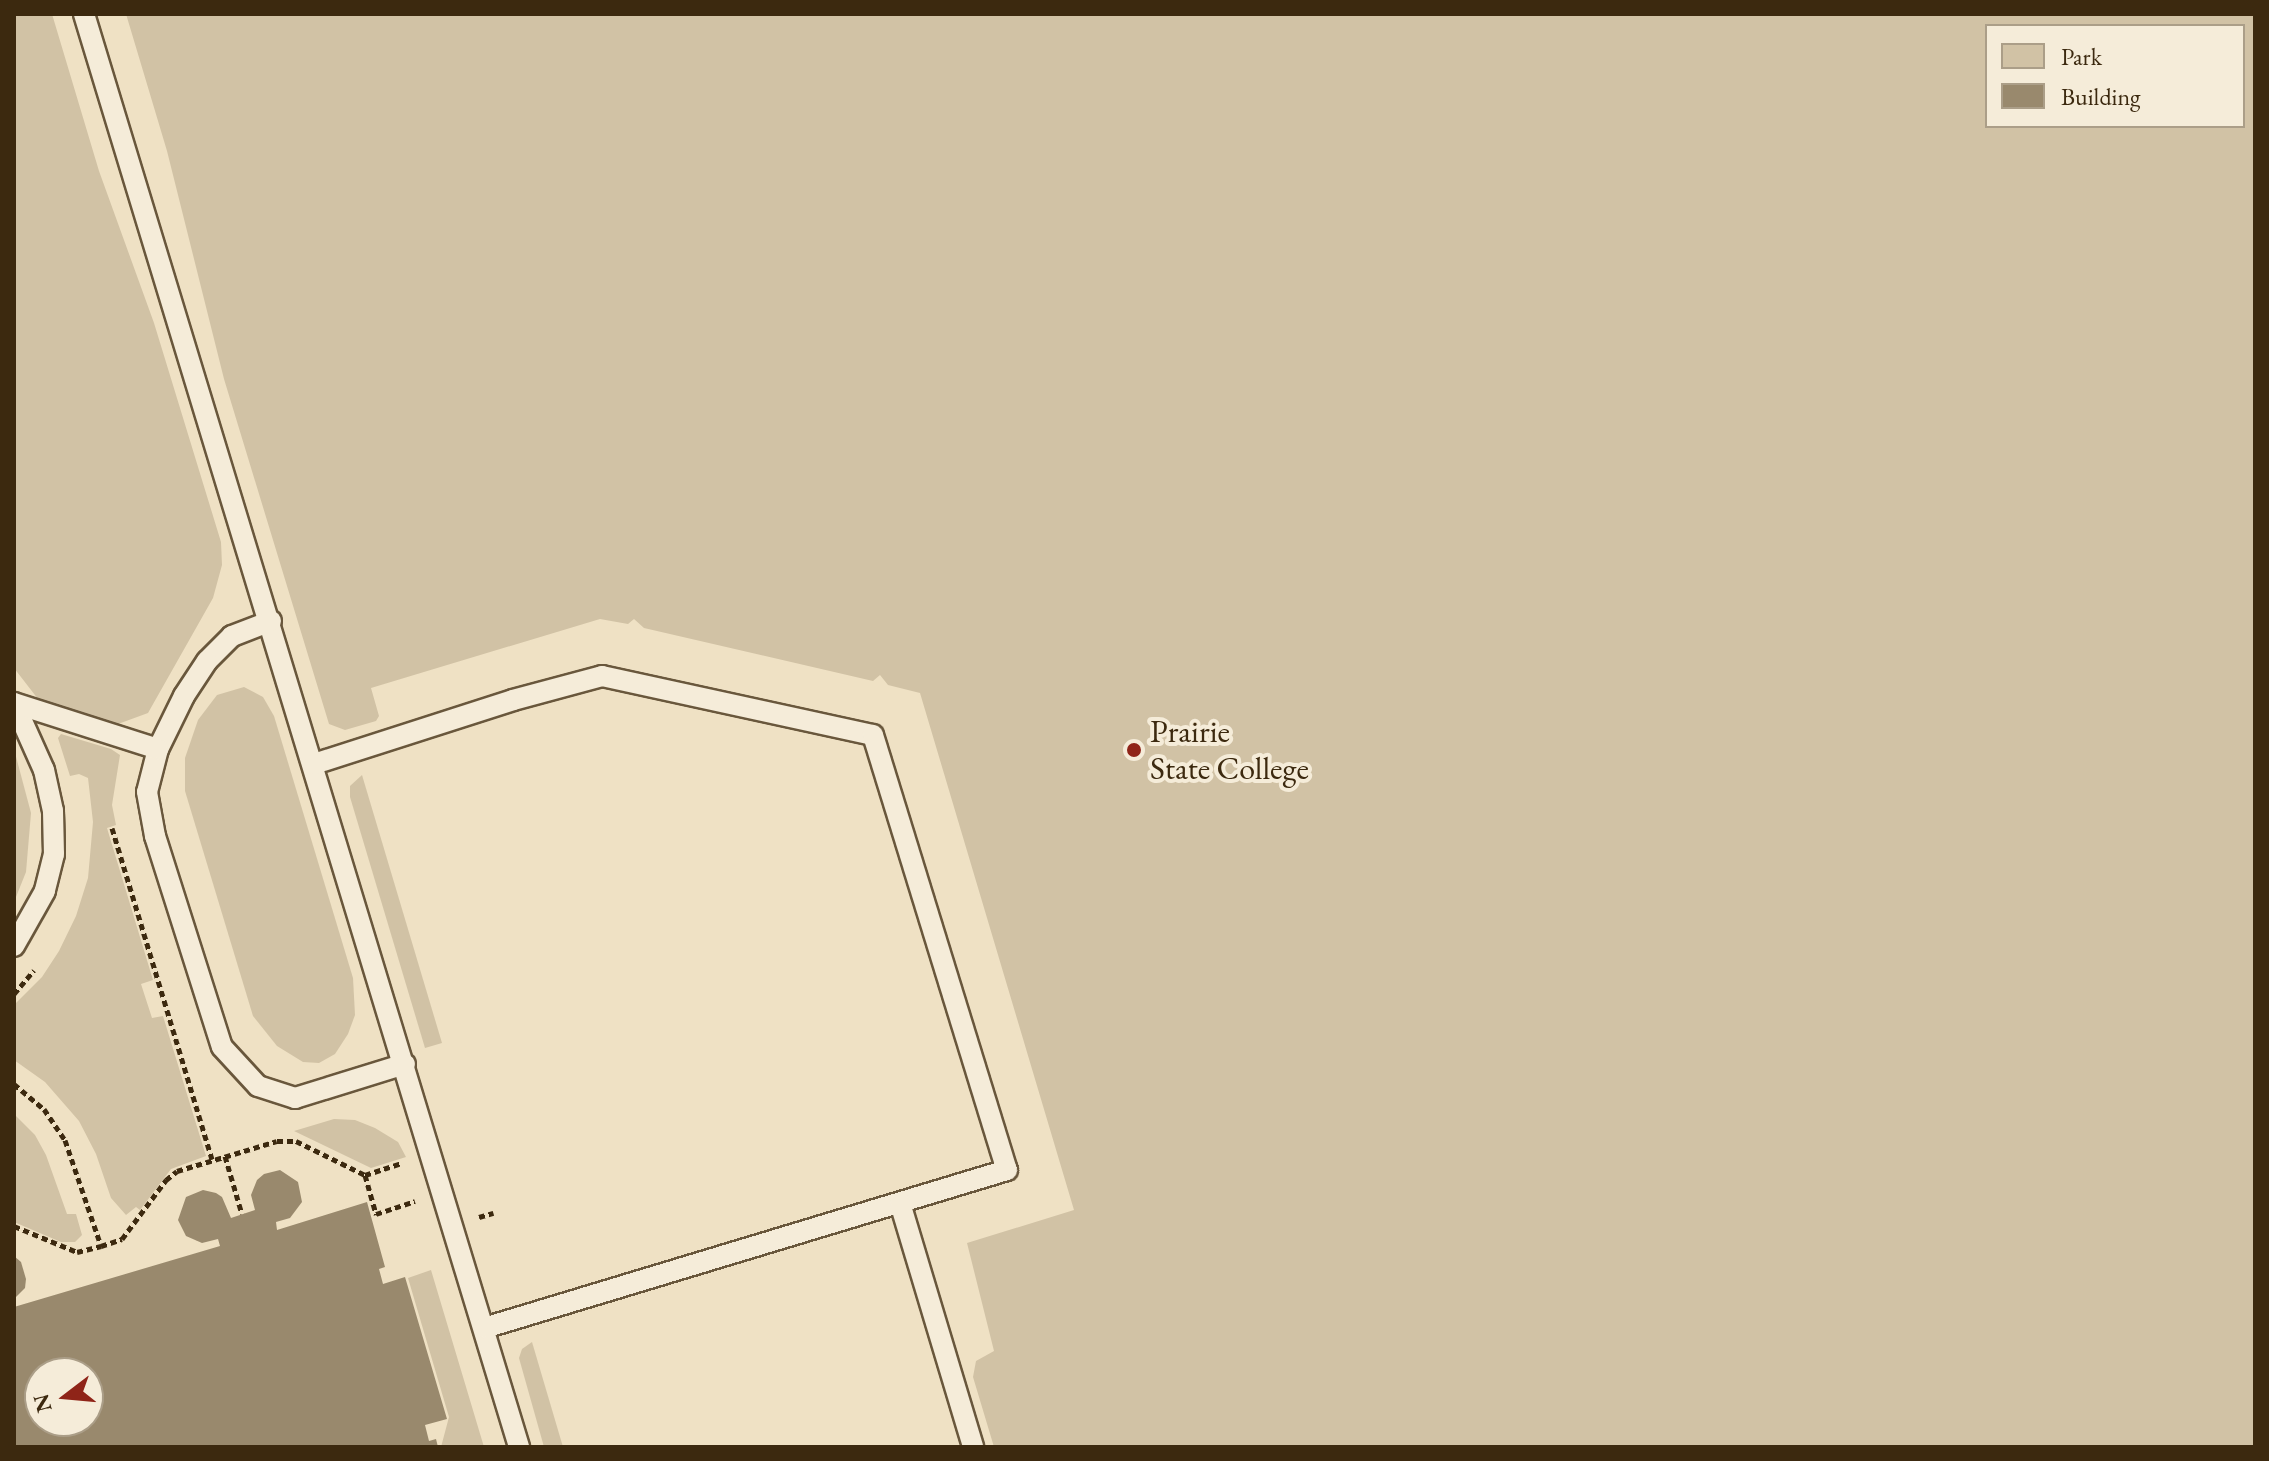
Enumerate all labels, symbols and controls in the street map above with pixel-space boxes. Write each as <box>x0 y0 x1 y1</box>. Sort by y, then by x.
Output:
legend <box>1985 24 2245 128</box>
text: Park <box>2061 41 2102 72</box>
text: Building <box>2061 81 2141 112</box>
place label: Prairie State College <box>1150 713 1309 788</box>
marker: Prairie State College <box>1125 741 1143 759</box>
north arrow <box>24 1357 104 1437</box>
text: N <box>26 1391 59 1416</box>

